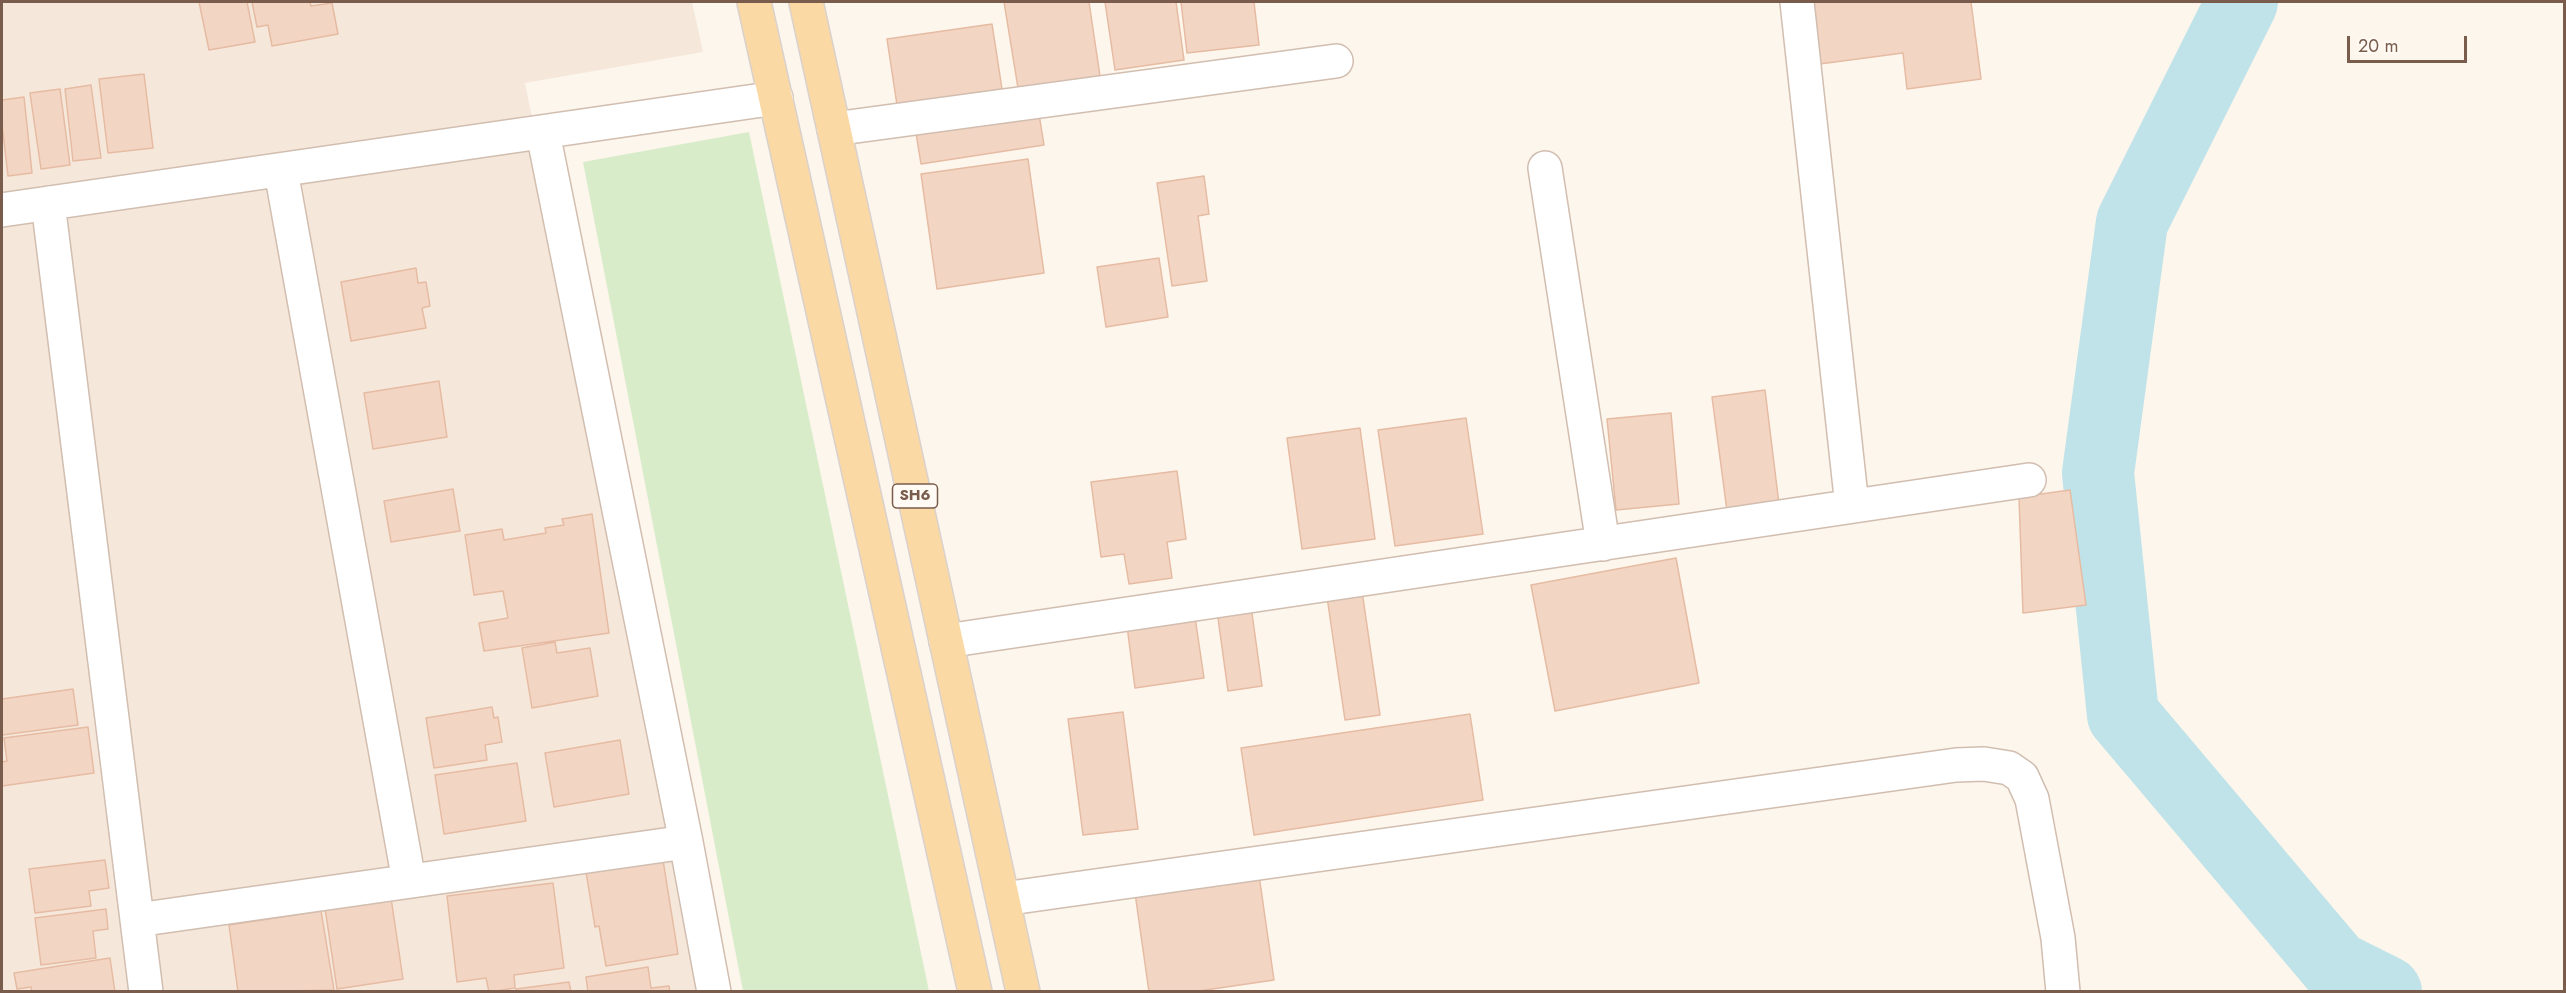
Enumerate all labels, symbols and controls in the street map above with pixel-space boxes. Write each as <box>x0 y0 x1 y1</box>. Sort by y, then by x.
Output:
scale bar <box>2350 24 2470 62</box>
text: 20 m <box>2358 33 2398 59</box>
road number: SH6 <box>892 484 938 508</box>

